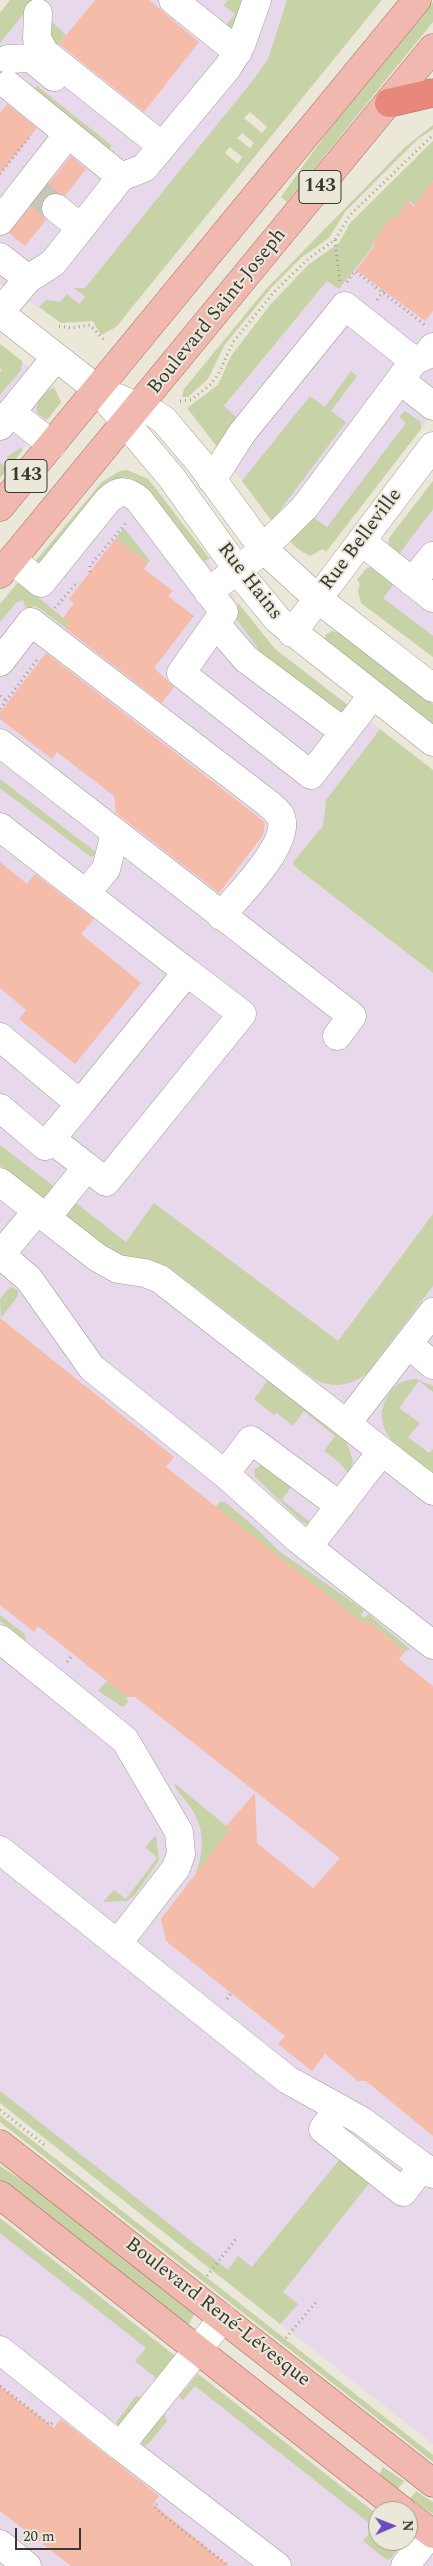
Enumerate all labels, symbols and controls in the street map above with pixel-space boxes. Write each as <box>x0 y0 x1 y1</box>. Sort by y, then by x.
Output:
road number: 143 <box>299 170 341 203</box>
street label: Boulevard Saint-Joseph <box>144 224 292 400</box>
road number: 143 <box>5 460 47 492</box>
street label: Rue Belleville <box>316 485 408 595</box>
street label: Rue Hains <box>211 539 287 625</box>
street label: Boulevard René-Lévesque <box>120 2233 314 2393</box>
north arrow <box>368 2501 418 2551</box>
scale bar <box>18 2518 84 2550</box>
text: N <box>397 2520 418 2532</box>
text: 20 m <box>23 2525 55 2548</box>

